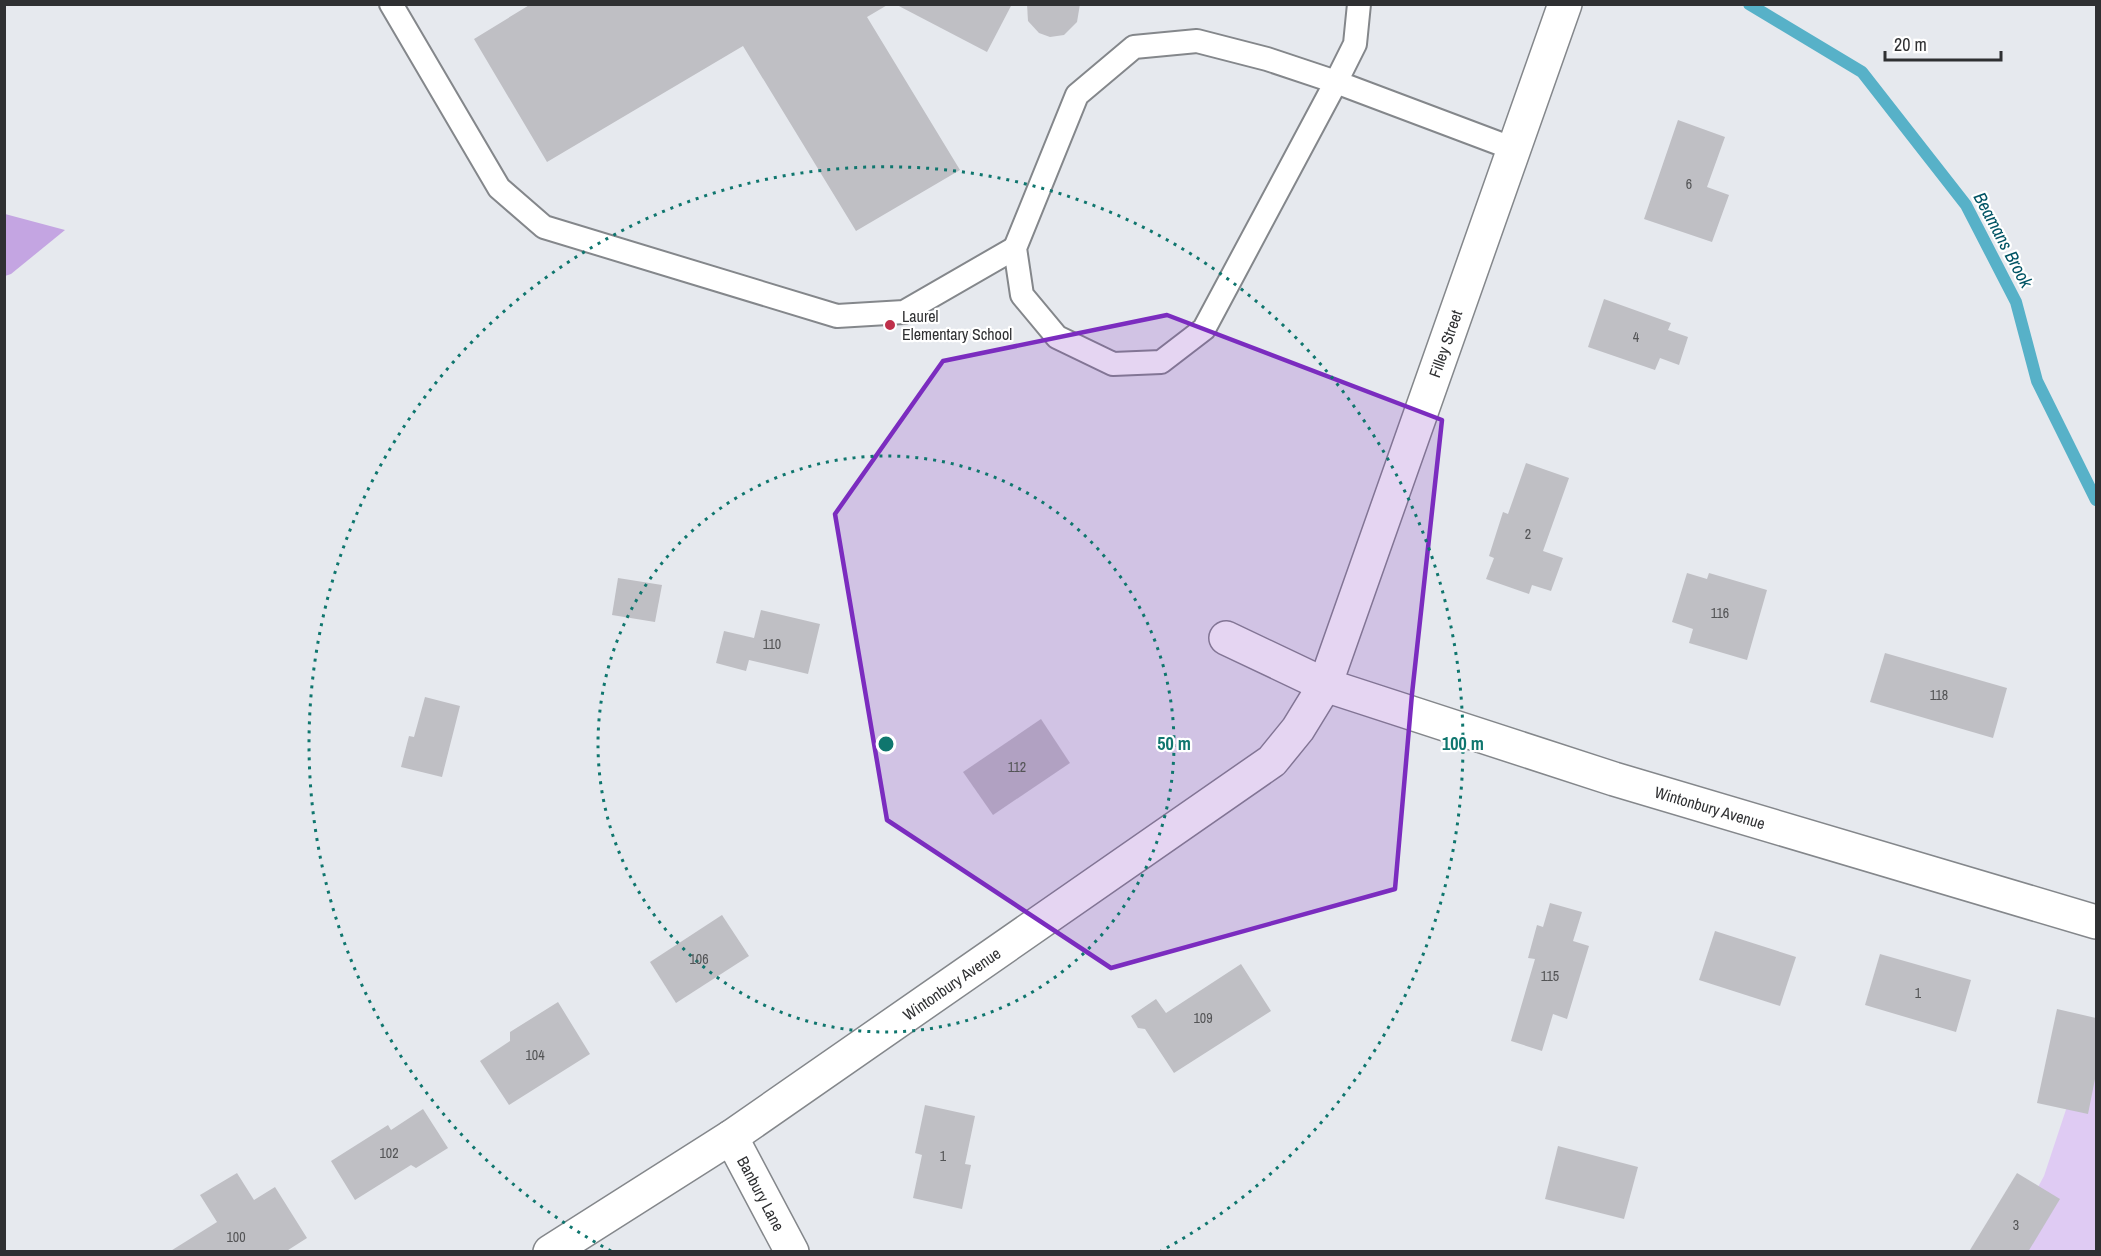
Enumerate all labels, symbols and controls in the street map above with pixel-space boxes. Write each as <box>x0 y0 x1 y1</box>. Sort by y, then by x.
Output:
scale bar <box>1885 24 2000 62</box>
text: 20 m <box>1894 32 1927 57</box>
house number: 6 <box>1686 175 1692 193</box>
water label: Beamans Brook <box>1968 188 2039 293</box>
place label: Laurel Elementary School <box>902 305 1012 345</box>
street label: Filley Street <box>1423 307 1467 380</box>
marker: Laurel Elementary School <box>883 318 897 332</box>
house number: 4 <box>1633 328 1640 346</box>
house number: 2 <box>1525 525 1531 543</box>
house number: 116 <box>1711 604 1729 622</box>
house number: 110 <box>763 635 781 653</box>
house number: 118 <box>1930 686 1948 704</box>
text: 50 m <box>1157 731 1191 756</box>
text: 100 m <box>1442 731 1484 756</box>
centre of rings <box>876 734 896 754</box>
house number: 112 <box>1008 758 1026 776</box>
street label: Wintonbury Avenue <box>1652 781 1768 834</box>
street label: Wintonbury Avenue <box>898 942 1005 1025</box>
house number: 106 <box>689 950 709 968</box>
house number: 115 <box>1541 967 1559 985</box>
house number: 1 <box>1915 984 1922 1002</box>
house number: 109 <box>1193 1009 1213 1027</box>
house number: 104 <box>525 1046 545 1064</box>
house number: 102 <box>379 1144 399 1162</box>
house number: 1 <box>940 1147 947 1165</box>
street label: Banbury Lane <box>732 1152 790 1235</box>
house number: 3 <box>2013 1216 2019 1234</box>
house number: 100 <box>226 1228 246 1246</box>

